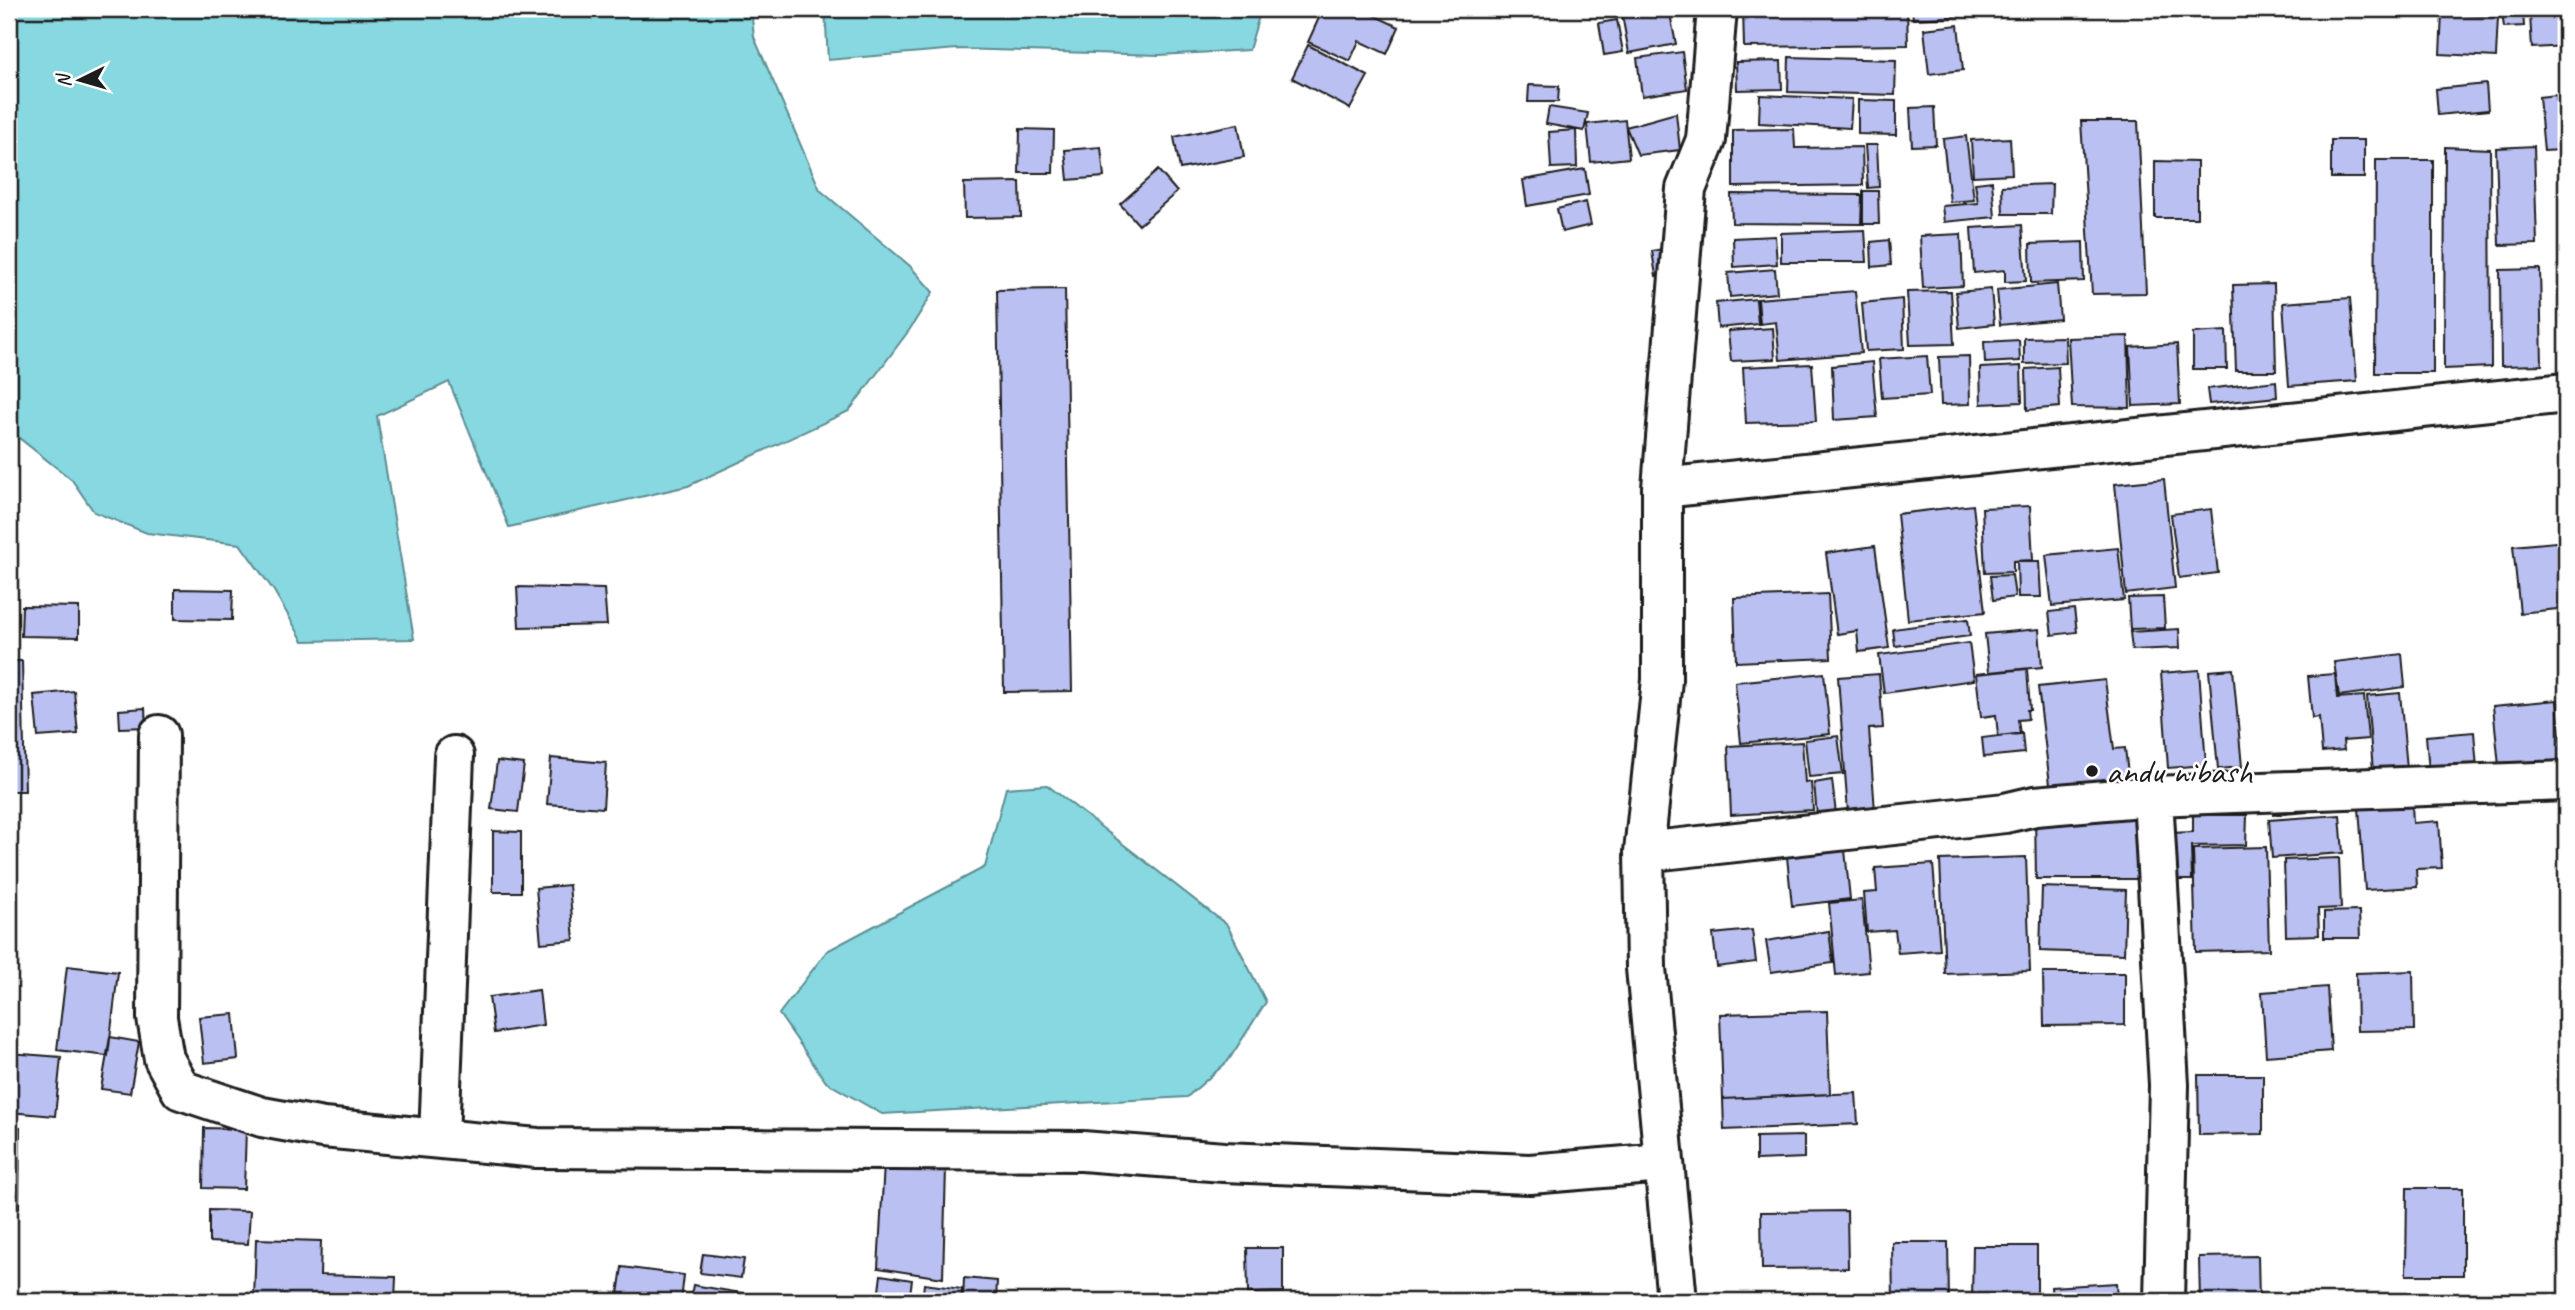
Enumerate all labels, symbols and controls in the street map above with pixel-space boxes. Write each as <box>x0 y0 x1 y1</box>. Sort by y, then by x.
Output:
north arrow <box>46 46 116 116</box>
text: N <box>51 71 77 88</box>
place label: andu nibash <box>2106 749 2254 794</box>
marker: andu nibash <box>2084 763 2100 779</box>

